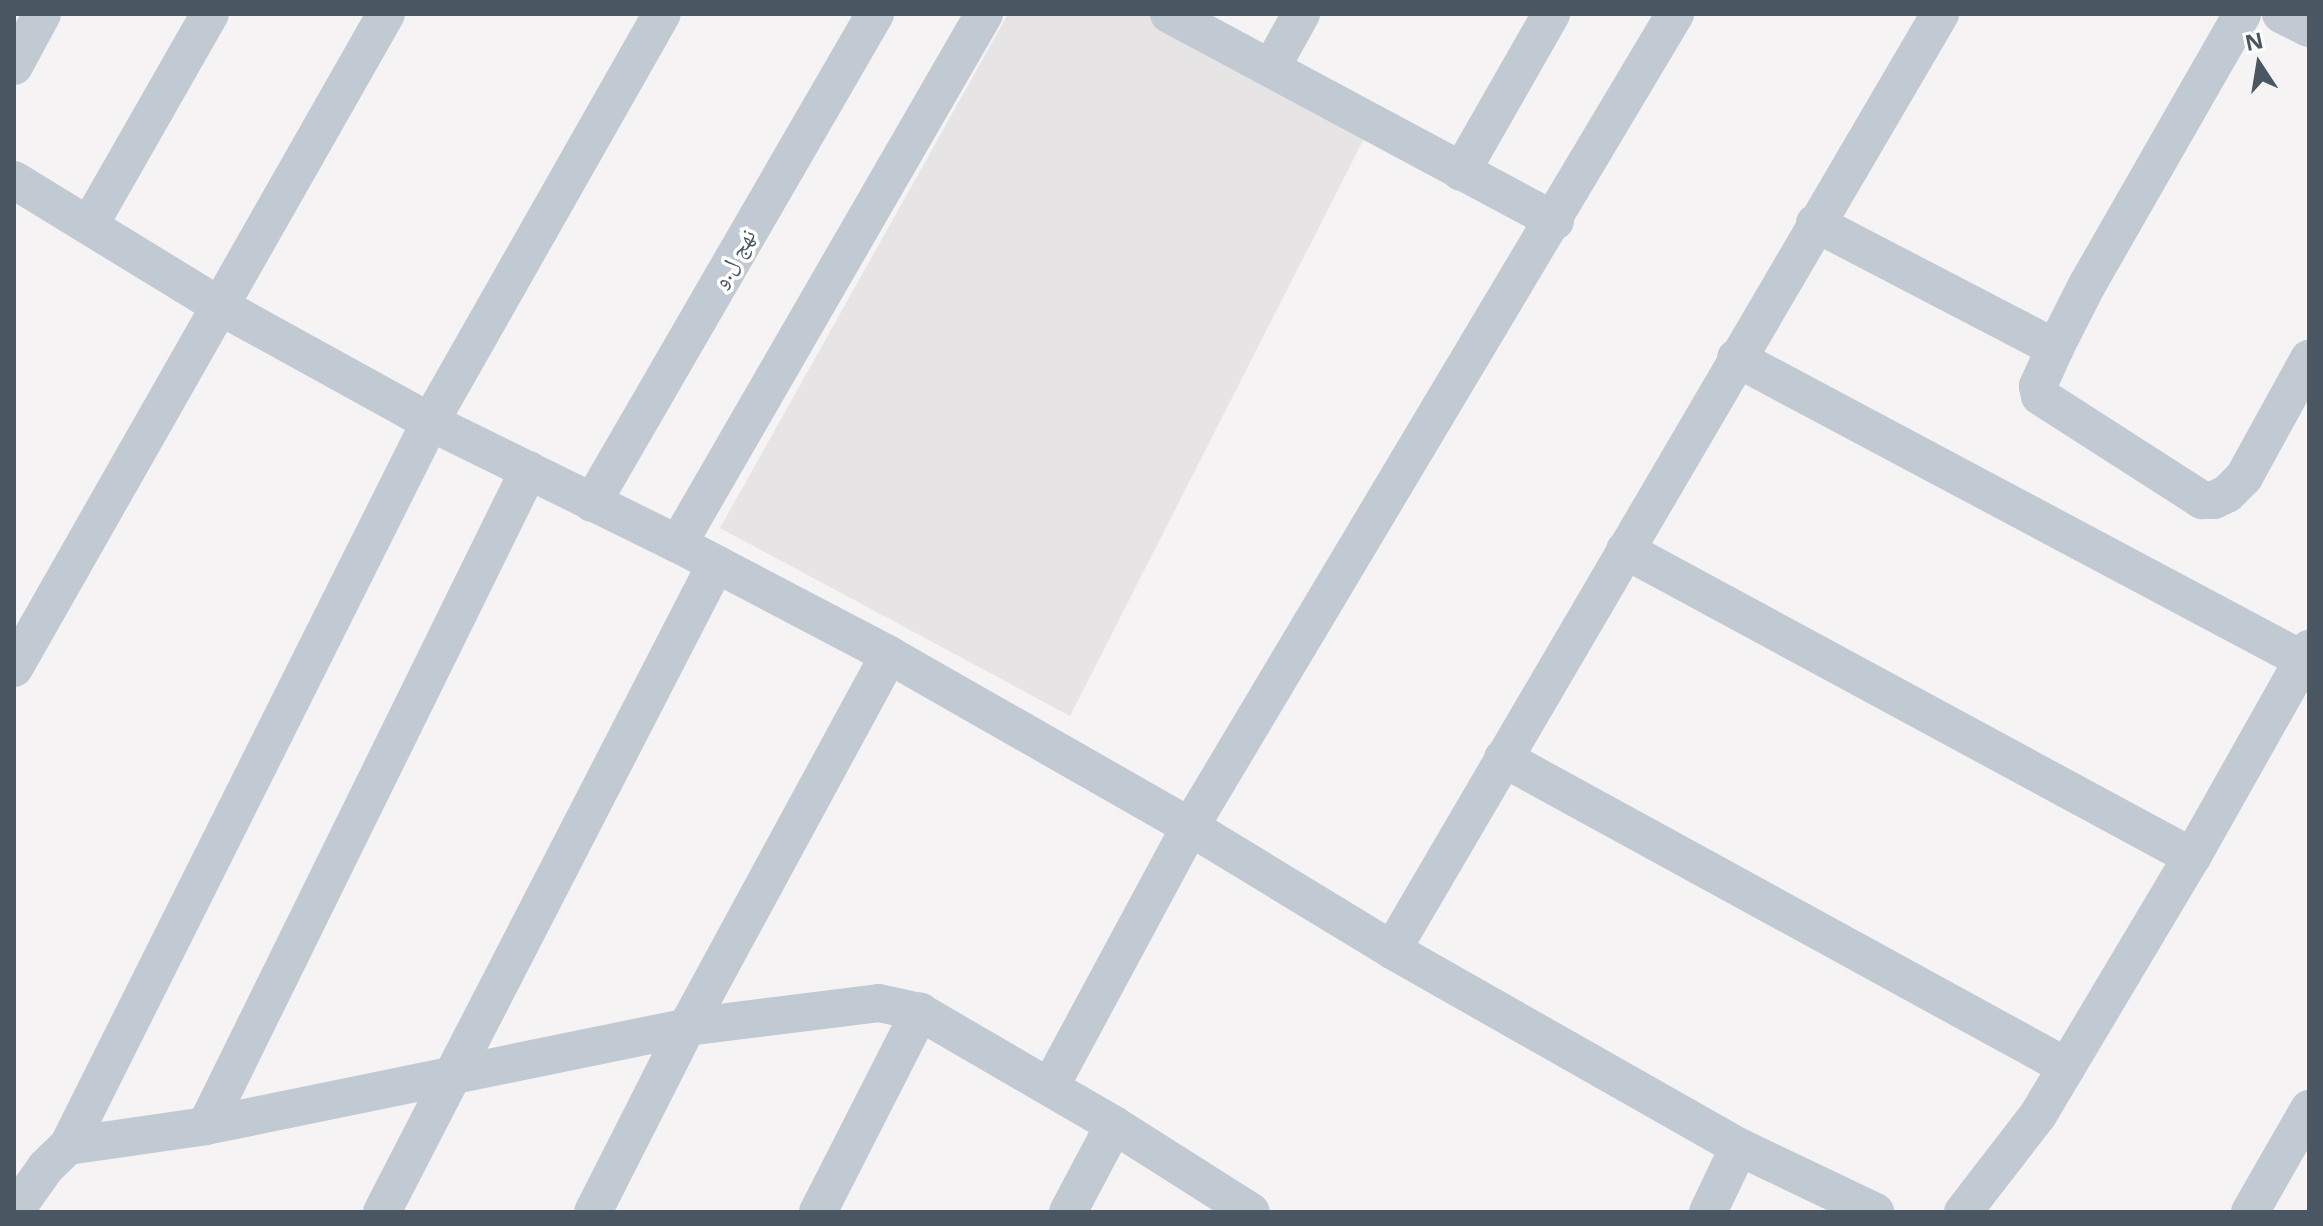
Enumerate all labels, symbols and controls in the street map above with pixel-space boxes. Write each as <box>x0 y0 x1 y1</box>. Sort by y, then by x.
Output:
north arrow <box>2219 24 2299 104</box>
text: N <box>2242 24 2266 57</box>
street label: نهج ل.و <box>706 224 760 292</box>

